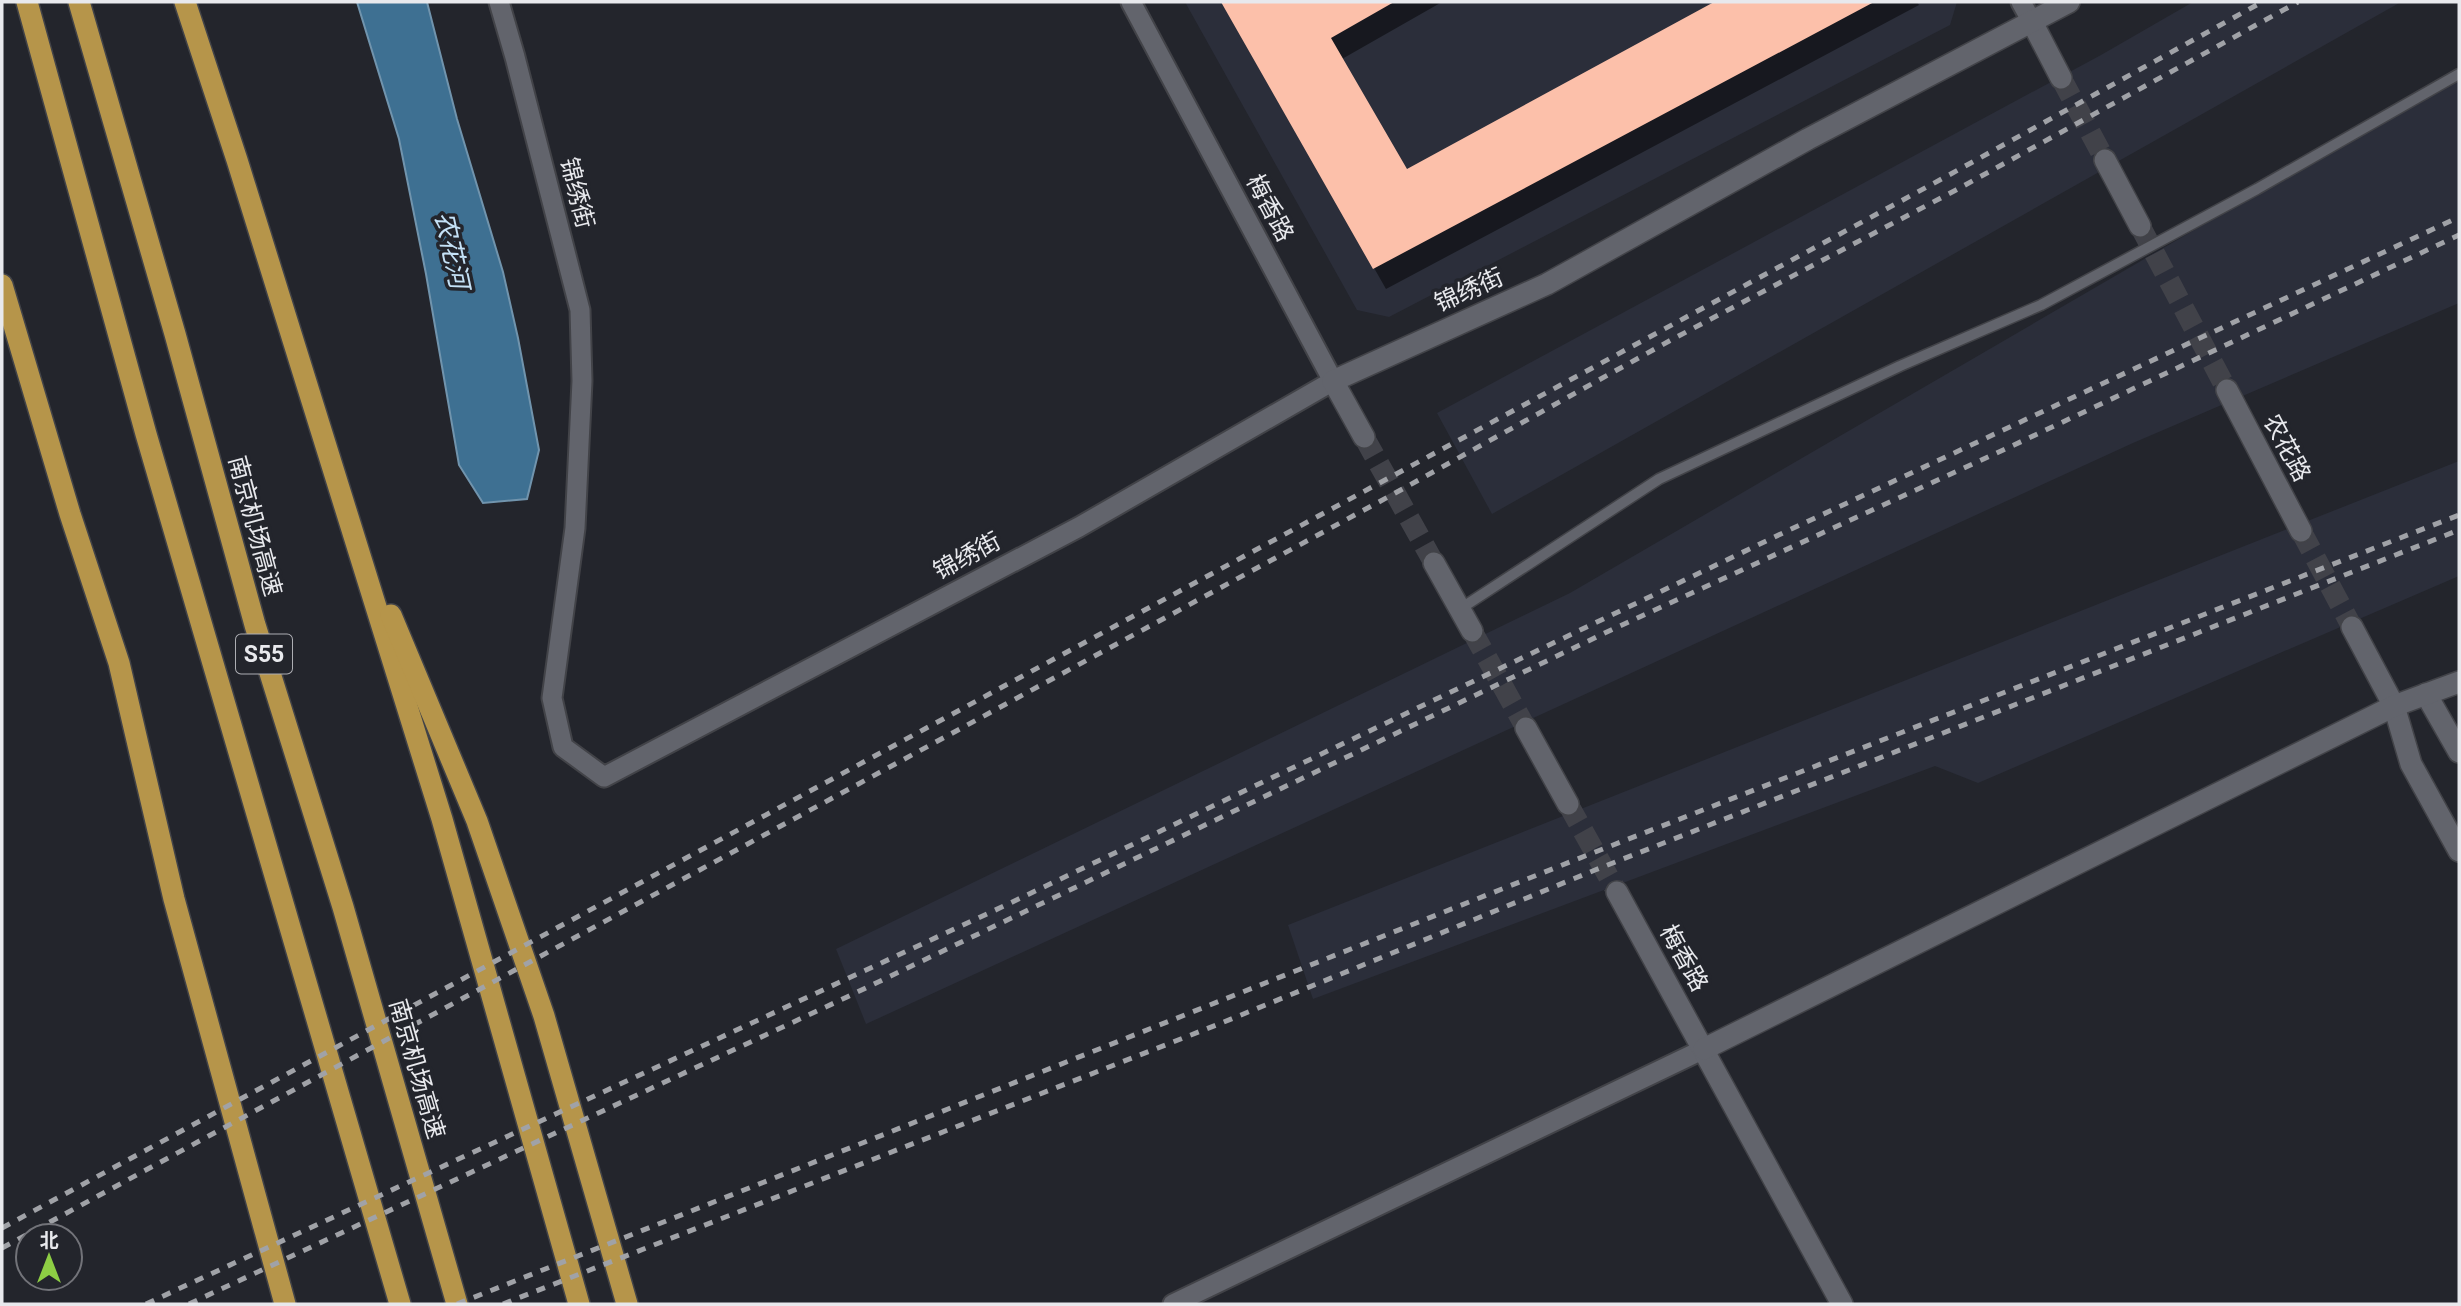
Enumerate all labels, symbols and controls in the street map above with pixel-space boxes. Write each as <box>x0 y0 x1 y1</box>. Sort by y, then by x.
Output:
street label: 锦绣街 <box>555 155 599 231</box>
street label: 梅香路 <box>1241 170 1299 246</box>
water label: 农花河 <box>429 209 476 296</box>
street label: 锦绣街 <box>1430 263 1508 317</box>
street label: 农花路 <box>2258 410 2316 486</box>
street label: 南京机场高速 <box>223 453 287 599</box>
street label: 锦绣街 <box>929 527 1005 585</box>
road number: S55 <box>236 634 292 674</box>
street label: 梅香路 <box>1654 920 1714 996</box>
street label: 南京机场高速 <box>384 996 450 1142</box>
north arrow <box>14 1222 84 1292</box>
text: 北 <box>39 1229 59 1252</box>

